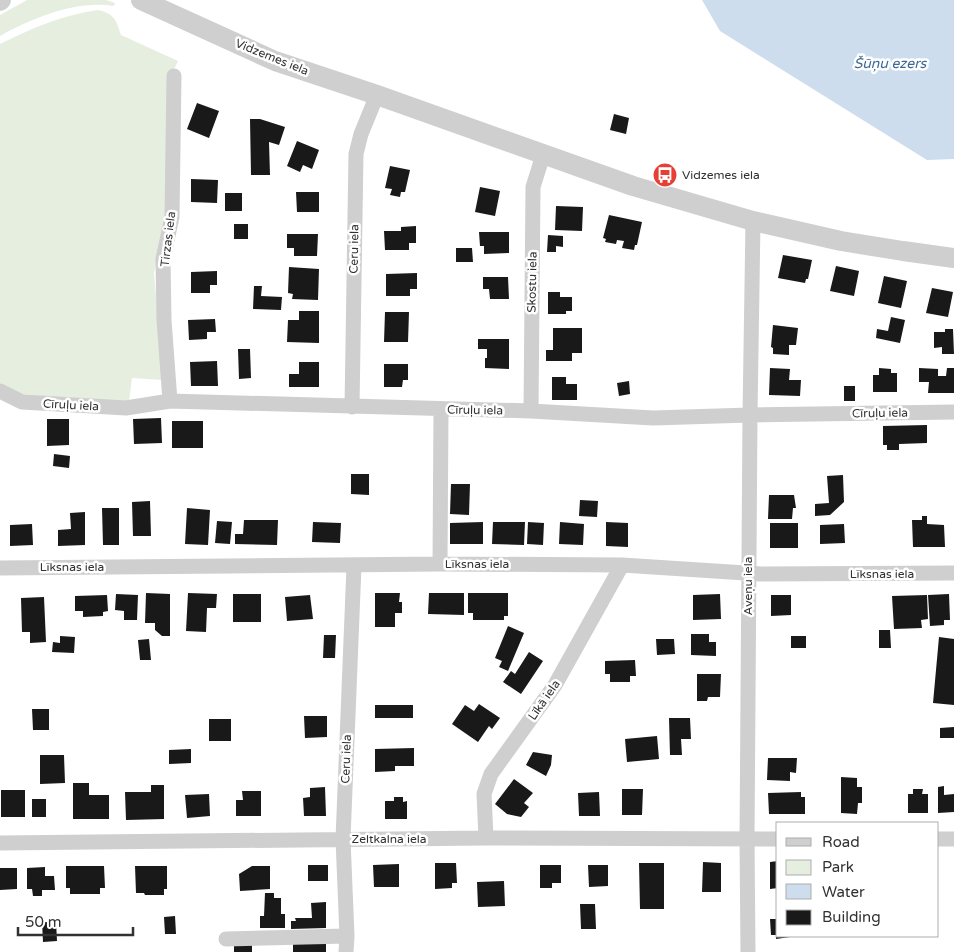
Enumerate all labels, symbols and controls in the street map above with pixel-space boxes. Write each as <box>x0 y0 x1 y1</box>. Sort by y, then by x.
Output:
street label: Vidzemes iela <box>233 36 311 78</box>
water label: Šūņu ezers <box>854 55 928 72</box>
bus stop icon: Vidzemes iela <box>652 162 678 188</box>
place label: Vidzemes iela <box>682 168 760 182</box>
street label: Tirzas iela <box>158 210 178 268</box>
street label: Ceru iela <box>347 224 361 274</box>
street label: Skostu iela <box>524 251 540 313</box>
street label: Cīruļu iela <box>43 397 99 413</box>
street label: Cīruļu iela <box>447 403 503 417</box>
street label: Cīruļu iela <box>852 406 908 420</box>
street label: Līksnas iela <box>445 557 509 571</box>
street label: Aveņu iela <box>741 557 755 615</box>
street label: Līksnas iela <box>40 560 104 574</box>
street label: Līksnas iela <box>850 567 914 581</box>
street label: Līkā iela <box>525 677 563 723</box>
street label: Ceru iela <box>338 734 354 784</box>
legend <box>776 822 939 937</box>
street label: Zeltkalna iela <box>352 832 426 846</box>
text: Road <box>822 833 860 851</box>
text: Park <box>822 858 854 876</box>
text: Water <box>822 883 865 901</box>
scale bar <box>18 904 132 936</box>
text: Building <box>822 908 881 926</box>
text: 50 m <box>25 913 62 931</box>

